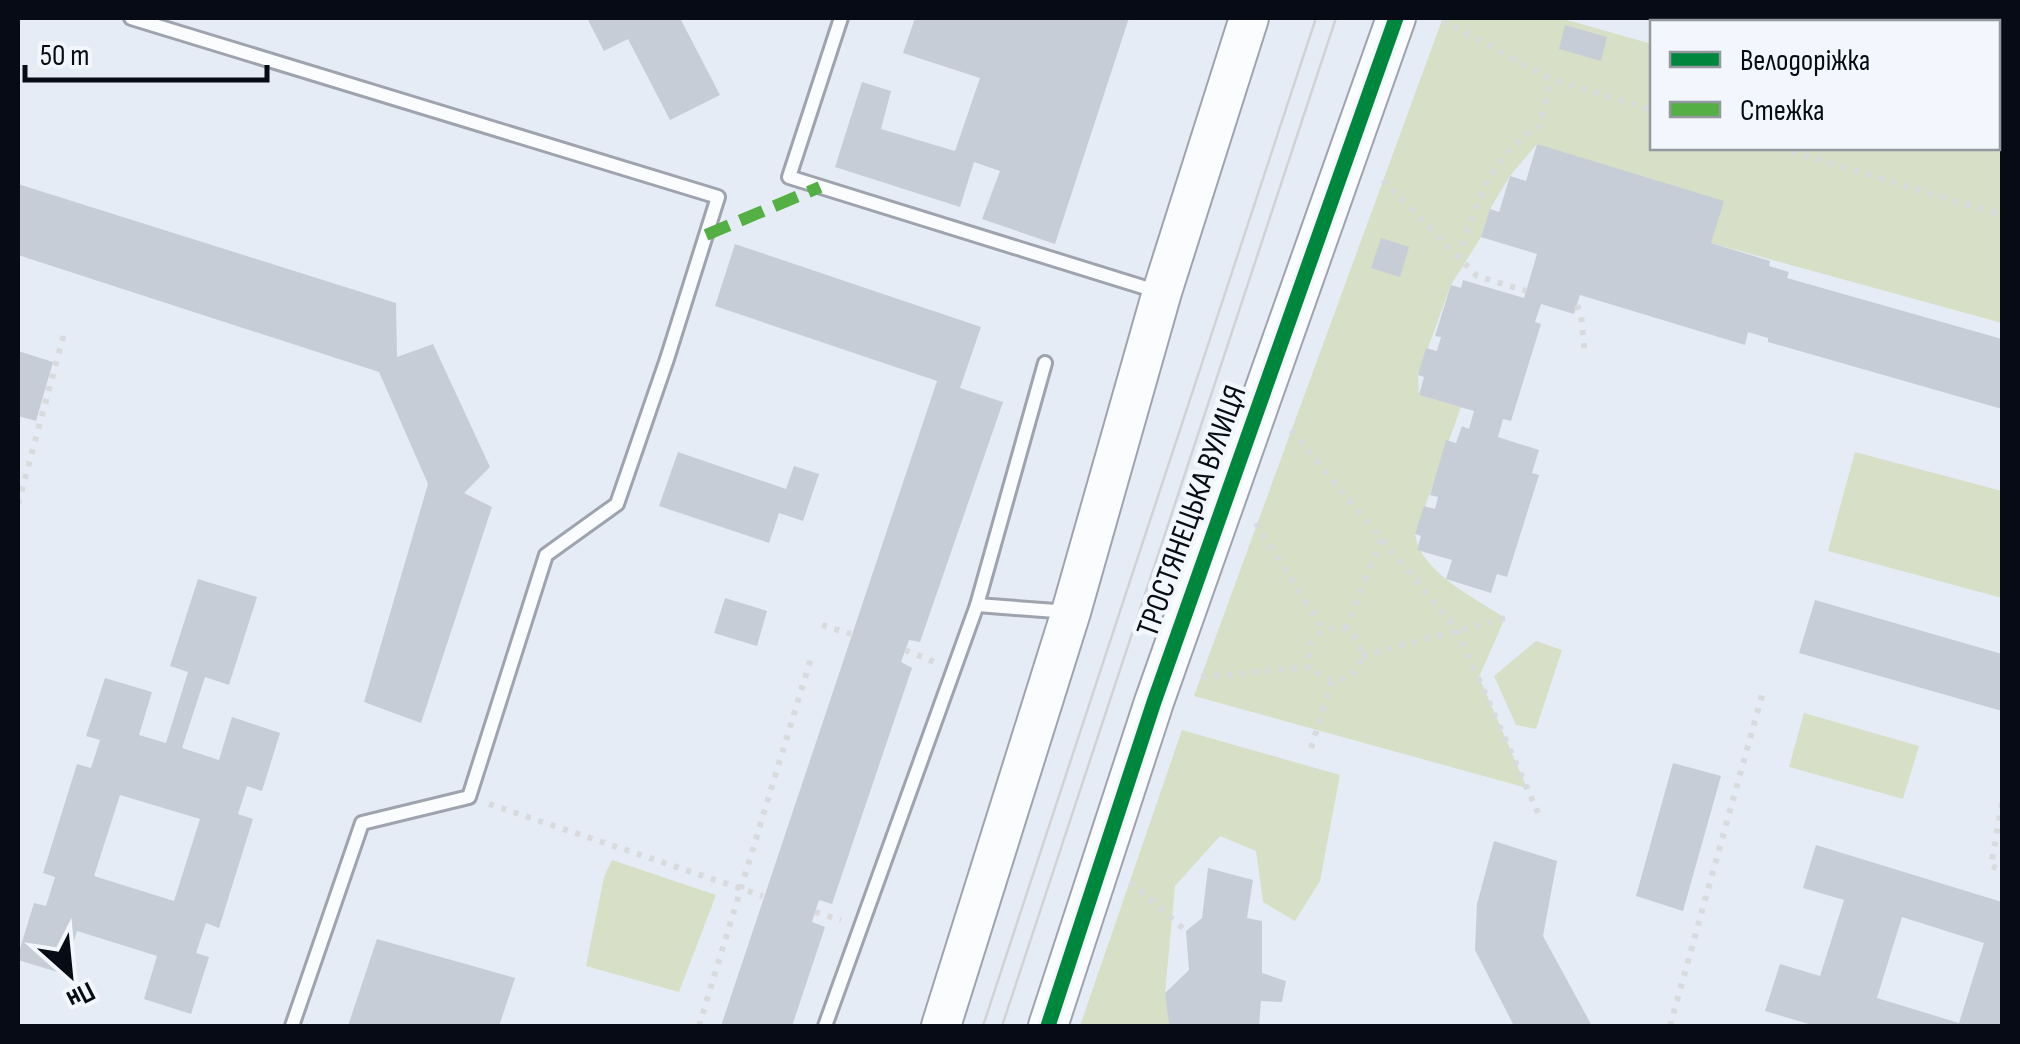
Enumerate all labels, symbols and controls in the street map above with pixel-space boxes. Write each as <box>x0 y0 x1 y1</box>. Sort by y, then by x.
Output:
scale bar <box>25 20 268 82</box>
legend <box>1650 20 2000 150</box>
text: 50 m <box>40 38 89 74</box>
text: Велодоріжка <box>1740 43 1870 79</box>
text: Стежка <box>1740 93 1825 129</box>
street label: ТРОСТЯНЕЦЬКА ВУЛИЦЯ <box>1128 380 1256 642</box>
north arrow <box>20 924 120 1024</box>
text: Пн <box>61 974 100 1016</box>

